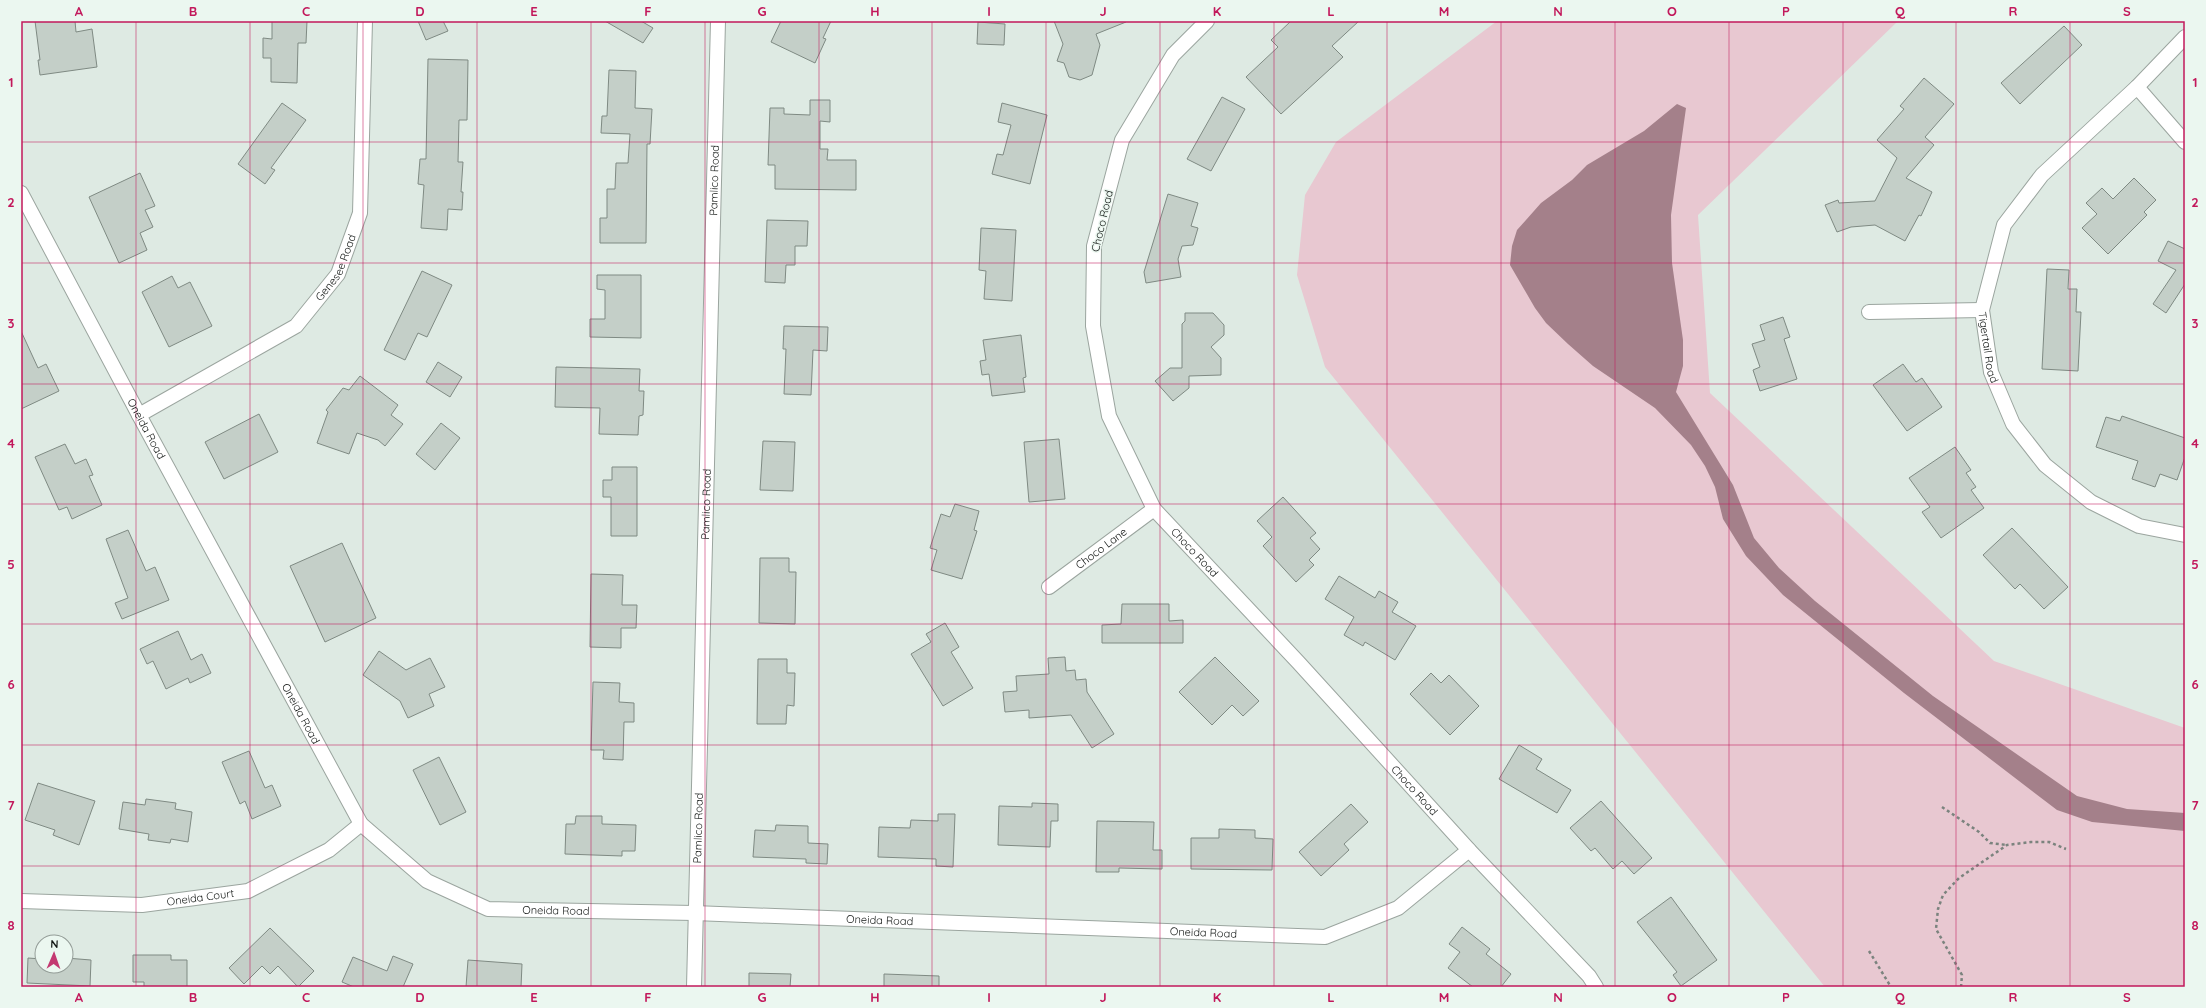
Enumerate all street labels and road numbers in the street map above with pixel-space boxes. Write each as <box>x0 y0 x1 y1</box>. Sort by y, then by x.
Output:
street label: Pamlico Road <box>706 145 722 216</box>
street label: Choco Road <box>1088 189 1116 253</box>
street label: Genesee Road <box>312 232 359 304</box>
street label: Tigertail Road <box>1975 311 2002 385</box>
street label: Oneida Road <box>124 396 169 462</box>
street label: Pamlico Road <box>698 469 714 540</box>
street label: Choco Lane <box>1073 525 1130 572</box>
street label: Choco Road <box>1168 525 1221 580</box>
street label: Oneida Road <box>279 681 323 746</box>
street label: Choco Road <box>1388 762 1441 818</box>
street label: Pamlico Road <box>690 792 706 864</box>
street label: Oneida Court <box>166 886 235 909</box>
street label: Oneida Road <box>522 903 590 918</box>
street label: Oneida Road <box>846 912 913 928</box>
street label: Oneida Road <box>1170 924 1237 941</box>

